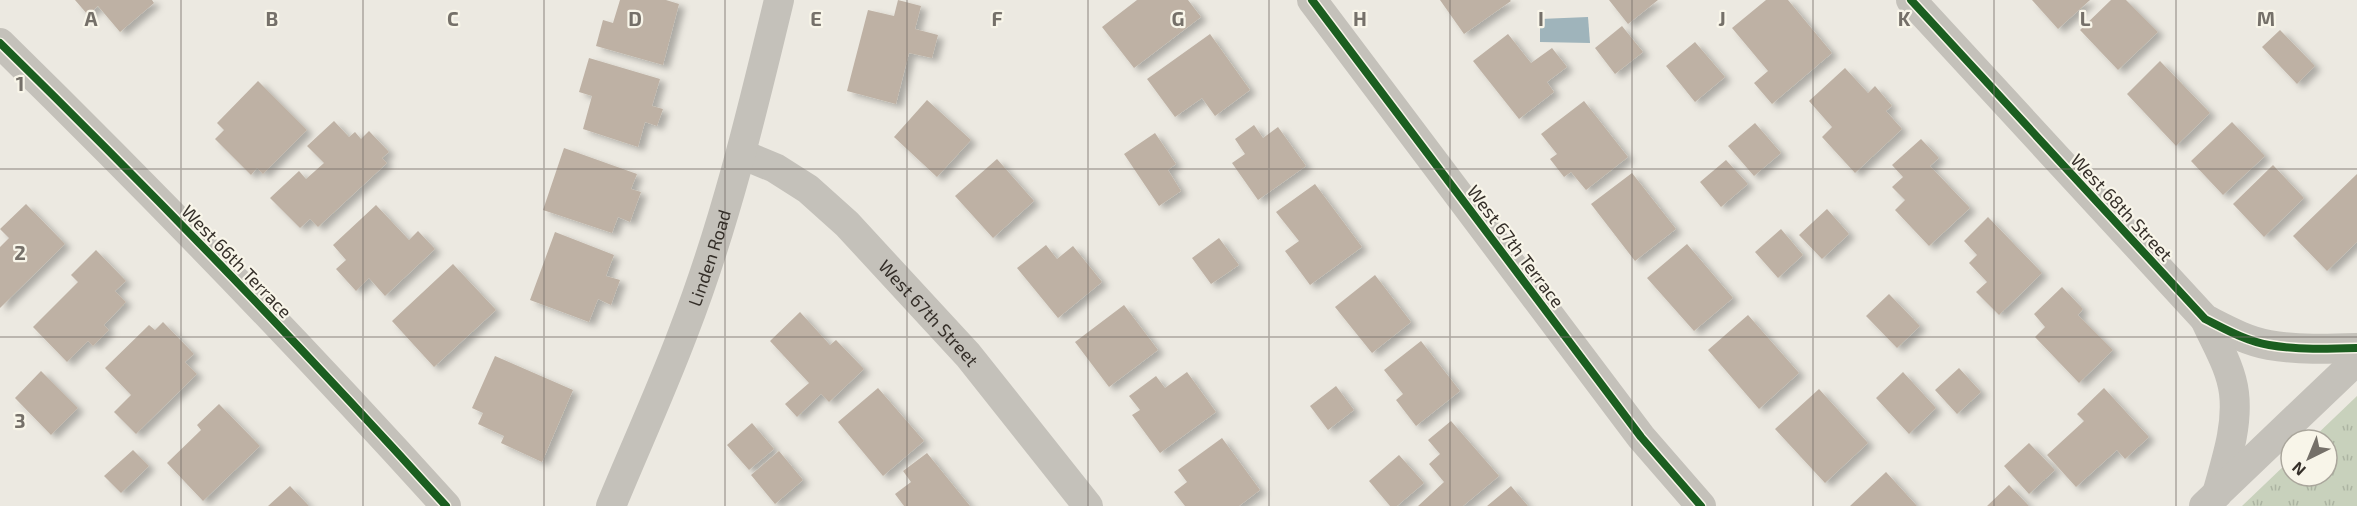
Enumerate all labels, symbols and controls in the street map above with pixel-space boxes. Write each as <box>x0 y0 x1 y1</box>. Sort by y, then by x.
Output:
text: A <box>84 6 98 30</box>
text: B <box>266 6 278 30</box>
text: C <box>447 6 459 30</box>
text: D <box>628 6 642 30</box>
text: E <box>810 6 822 30</box>
text: F <box>991 6 1003 30</box>
text: G <box>1172 6 1184 30</box>
text: H <box>1353 6 1367 30</box>
text: I <box>1538 6 1544 30</box>
text: J <box>1718 6 1726 30</box>
text: K <box>1898 6 1911 30</box>
text: L <box>2080 6 2091 30</box>
text: M <box>2257 6 2275 30</box>
text: 1 <box>16 71 24 95</box>
street label: West 68th Street <box>2067 149 2178 265</box>
street label: West 67th Terrace <box>1463 180 1569 312</box>
street label: West 66th Terrace <box>177 200 297 322</box>
street label: Linden Road <box>683 207 735 309</box>
text: 2 <box>14 240 26 264</box>
street label: West 67th Street <box>874 255 984 371</box>
text: 3 <box>14 408 26 432</box>
north arrow <box>2279 428 2339 488</box>
text: N <box>2288 458 2309 480</box>

